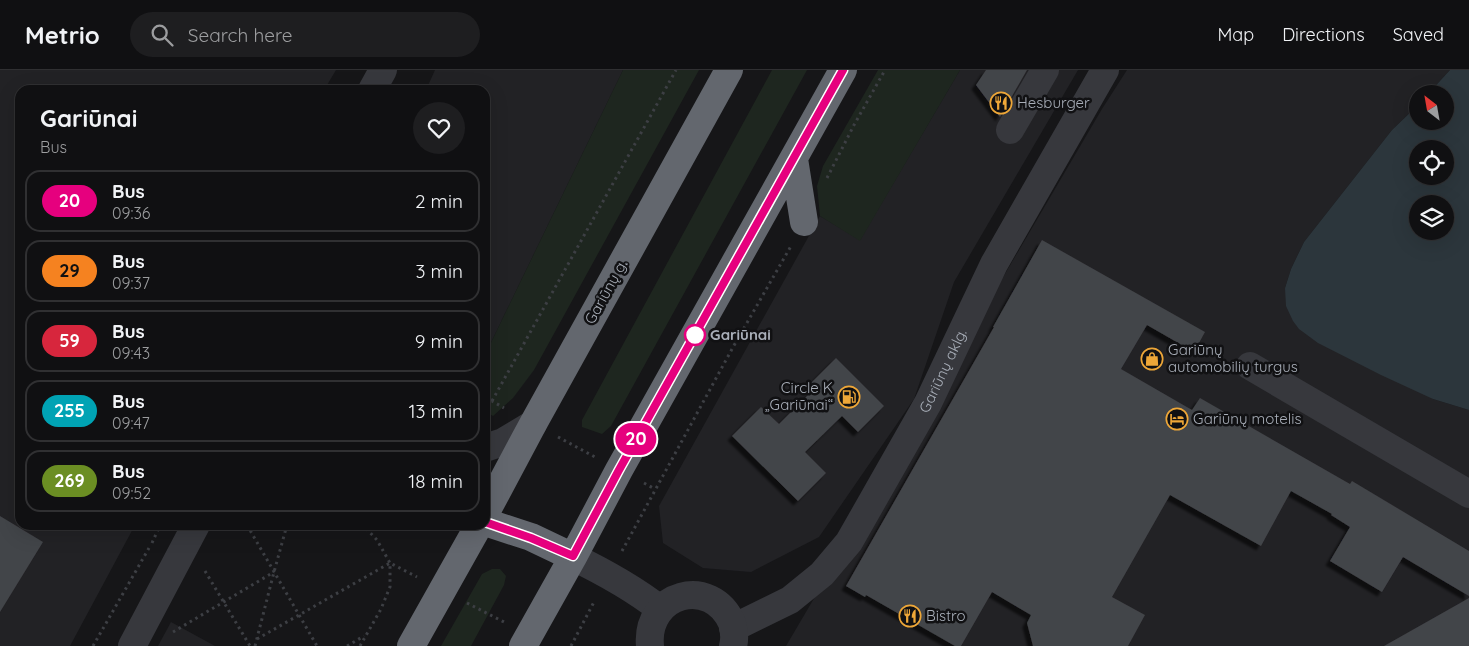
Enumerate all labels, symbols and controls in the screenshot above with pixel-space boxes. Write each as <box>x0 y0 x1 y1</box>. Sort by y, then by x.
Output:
search box <box>130 12 480 57</box>
text: Metrio <box>25 20 100 50</box>
icon: search <box>148 21 176 49</box>
text: Search here <box>188 23 293 47</box>
text: Map <box>1217 23 1254 46</box>
text: Directions <box>1282 23 1365 46</box>
text: Saved <box>1393 23 1444 46</box>
north arrow <box>1409 85 1454 130</box>
map controls <box>1409 85 1454 240</box>
restaurant icon: Hesburger <box>989 91 1013 115</box>
place label: Hesburger <box>1017 93 1090 112</box>
button: heart <box>413 102 465 154</box>
text: Gariūnai <box>40 103 137 133</box>
text: Bus <box>40 137 67 157</box>
button: locate <box>1409 140 1454 185</box>
text: Bus <box>112 179 145 203</box>
text: 20 <box>59 189 80 212</box>
text: 2 min <box>415 189 463 213</box>
button: layers <box>1409 195 1454 240</box>
text: 09:36 <box>112 203 150 223</box>
text: Bus <box>112 249 145 273</box>
street label: Gariūnų g. <box>580 256 631 327</box>
text: 29 <box>59 259 80 282</box>
text: 3 min <box>415 259 463 283</box>
text: 09:37 <box>112 273 150 293</box>
text: Bus <box>112 319 145 343</box>
marker: Gariūnai <box>684 324 706 346</box>
place label: Gariūnai <box>710 325 771 344</box>
street label: Gariūnų aklg. <box>914 326 971 416</box>
text: 59 <box>59 329 80 352</box>
text: 9 min <box>415 329 463 353</box>
place label: Gariūnų automobilių turgus <box>1168 340 1298 376</box>
text: 09:43 <box>112 343 150 363</box>
shop icon: Gariūnų automobilių turgus <box>1140 347 1164 371</box>
place label: Circle K „Gariūnai“ <box>765 378 833 414</box>
fuel station icon: Circle K „Gariūnai“ <box>837 385 861 409</box>
text: Bus <box>112 389 145 413</box>
text: 255 <box>54 399 85 422</box>
text: 13 min <box>408 399 463 423</box>
hotel icon: Gariūnų motelis <box>1165 407 1189 431</box>
place label: Gariūnų motelis <box>1193 409 1301 428</box>
text: 09:47 <box>112 413 150 433</box>
line badge: 20 <box>614 423 658 455</box>
text: 20 <box>625 427 647 450</box>
text: Bus <box>112 459 145 483</box>
text: 269 <box>54 469 85 492</box>
text: 18 min <box>408 469 463 493</box>
text: 09:52 <box>112 483 151 503</box>
restaurant icon: Bistro <box>898 604 922 628</box>
place label: Bistro <box>926 606 966 625</box>

